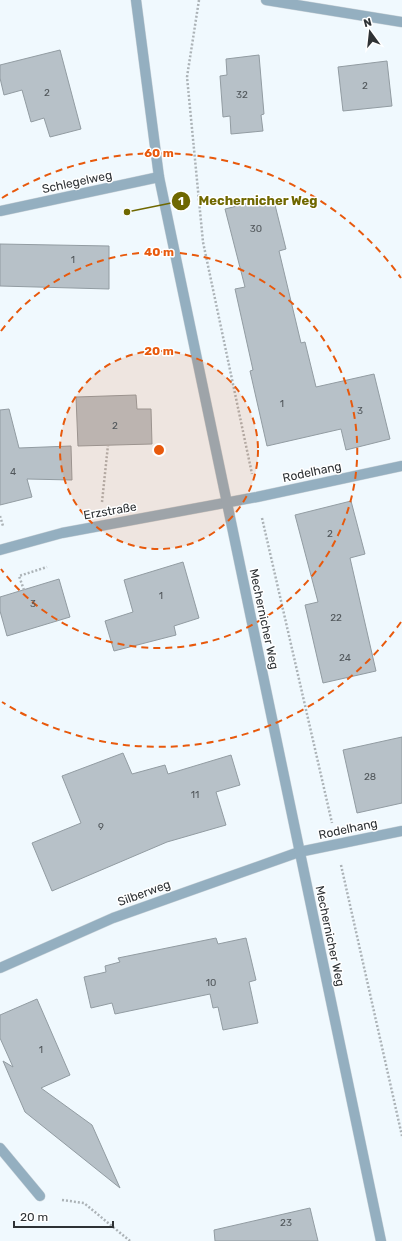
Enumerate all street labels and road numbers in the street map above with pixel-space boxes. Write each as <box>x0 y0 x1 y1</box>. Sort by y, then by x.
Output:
street label: Schlegelweg <box>41 168 113 196</box>
street label: Rodelhang <box>281 459 343 485</box>
street label: Erzstraße <box>82 499 138 523</box>
street label: Mechernicher Weg <box>246 567 282 671</box>
street label: Rodelhang <box>317 816 379 842</box>
street label: Silberweg <box>116 877 172 909</box>
street label: Mechernicher Weg <box>312 884 348 988</box>

